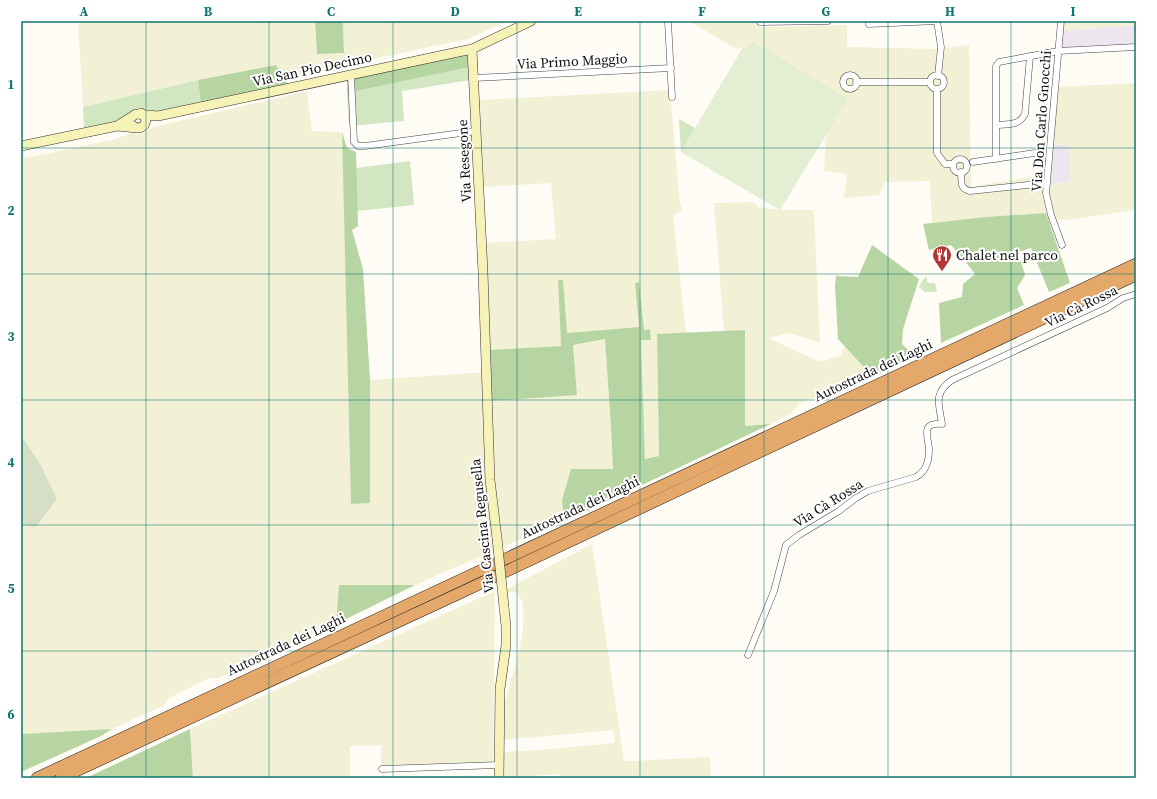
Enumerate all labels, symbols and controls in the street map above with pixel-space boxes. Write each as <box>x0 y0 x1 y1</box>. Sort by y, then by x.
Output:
text: A <box>80 3 89 20</box>
text: B <box>204 3 213 20</box>
text: C <box>327 3 335 20</box>
text: D <box>450 3 460 20</box>
text: E <box>574 3 582 20</box>
text: F <box>698 3 706 20</box>
text: G <box>822 3 831 20</box>
text: H <box>945 3 955 20</box>
text: I <box>1070 3 1076 20</box>
street label: Via San Pio Decimo <box>251 47 374 91</box>
street label: Via Primo Maggio <box>516 48 628 74</box>
street label: Via Don Carlo Gnocchi <box>1026 50 1056 192</box>
text: 1 <box>7 76 15 93</box>
street label: Via Resegone <box>452 119 476 203</box>
text: 2 <box>7 202 15 219</box>
restaurant icon: Chalet nel parco <box>931 244 953 272</box>
place label: Chalet nel parco <box>956 245 1058 265</box>
street label: Via Cà Rossa <box>1041 279 1122 332</box>
text: 3 <box>7 328 15 345</box>
street label: Autostrada dei Laghi <box>810 334 936 406</box>
text: 4 <box>7 454 15 471</box>
street label: Via Cascina Regusella <box>465 457 499 594</box>
street label: Autostrada dei Laghi <box>517 471 643 543</box>
street label: Via Cà Rossa <box>789 473 867 532</box>
text: 5 <box>7 580 15 597</box>
street label: Autostrada dei Laghi <box>223 608 349 680</box>
text: 6 <box>7 706 15 723</box>

